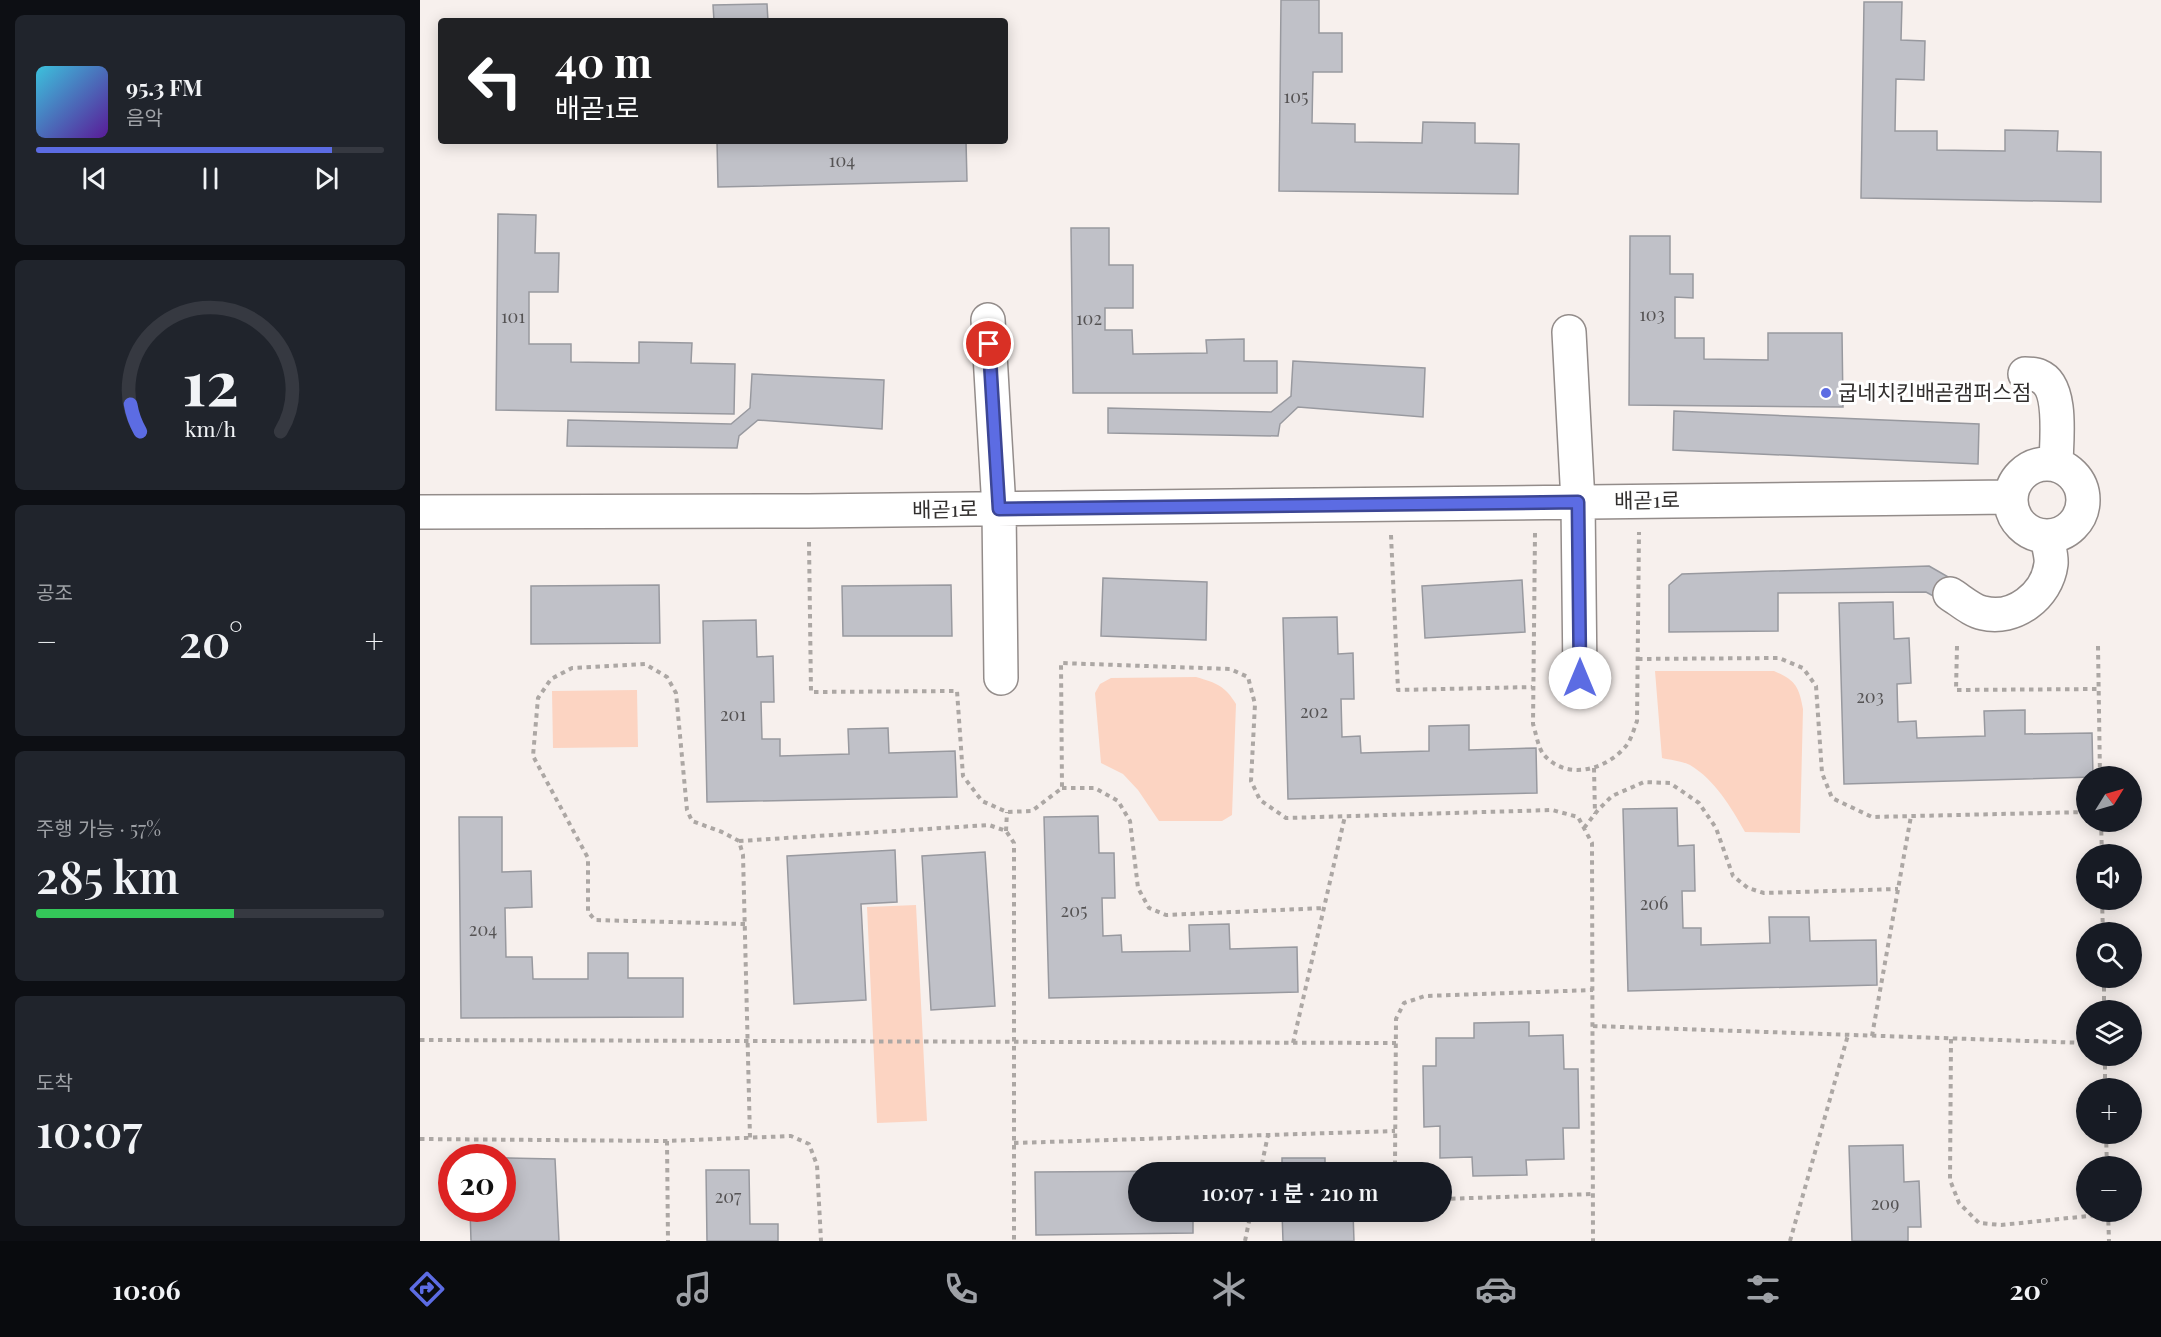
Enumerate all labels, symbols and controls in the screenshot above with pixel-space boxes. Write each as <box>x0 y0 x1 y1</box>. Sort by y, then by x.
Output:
text: 40 m <box>555 33 652 89</box>
icon: left <box>456 42 534 120</box>
text: 95.3 FM <box>126 72 203 102</box>
house number: 105 <box>1284 84 1308 108</box>
text: 배곧1로 <box>555 89 640 125</box>
text: 음악 <box>126 103 163 130</box>
house number: 104 <box>829 148 855 172</box>
icon: previous <box>78 162 111 195</box>
icon: pause <box>194 162 227 195</box>
icon: next <box>310 162 343 195</box>
house number: 103 <box>1639 302 1665 326</box>
house number: 101 <box>501 304 525 328</box>
house number: 102 <box>1076 306 1102 330</box>
pin <box>963 318 1014 369</box>
icon: arrive <box>972 327 1005 360</box>
text: 12 <box>182 338 238 422</box>
place label: 굽네치킨배곧캠퍼스점 <box>1838 377 2031 405</box>
marker: 굽네치킨배곧캠퍼스점 <box>1819 386 1833 400</box>
text: km/h <box>184 415 236 443</box>
street label: 배곧1로 <box>1614 484 1680 514</box>
street label: 배곧1로 <box>912 493 978 523</box>
text: 공조 <box>36 578 73 605</box>
text: 20° <box>179 609 243 669</box>
text: − <box>36 618 57 662</box>
text: + <box>365 618 384 662</box>
position arrow <box>1548 646 1612 710</box>
house number: 203 <box>1856 684 1884 708</box>
house number: 202 <box>1300 699 1328 723</box>
house number: 201 <box>720 702 746 726</box>
north arrow <box>2076 766 2142 832</box>
map controls <box>2076 766 2142 1222</box>
text: 주행 가능 · 57% <box>36 814 161 841</box>
button: sound <box>2076 844 2142 910</box>
text: 285 km <box>36 845 179 905</box>
house number: 206 <box>1640 891 1668 915</box>
house number: 205 <box>1061 898 1087 922</box>
house number: 204 <box>469 917 497 941</box>
button: search <box>2076 922 2142 988</box>
button: layers <box>2076 1000 2142 1066</box>
text: 도착 <box>36 1068 73 1095</box>
button: + <box>2076 1078 2142 1144</box>
text: 10:07 <box>36 1099 142 1159</box>
speed limit sign: 20 <box>438 1144 516 1222</box>
button: − <box>2076 1156 2142 1222</box>
text: 10:07 · 1 분 · 210 m <box>1202 1177 1378 1207</box>
house number: 207 <box>715 1184 742 1208</box>
house number: 209 <box>1871 1191 1899 1215</box>
icon: directions <box>406 1268 448 1310</box>
icon: music <box>673 1268 715 1310</box>
icon: phone <box>940 1268 982 1310</box>
icon: climate <box>1208 1268 1250 1310</box>
icon: car <box>1475 1268 1517 1310</box>
icon: filters <box>1742 1268 1784 1310</box>
text: 10:06 <box>113 1271 181 1307</box>
text: 20° <box>2009 1271 2048 1307</box>

